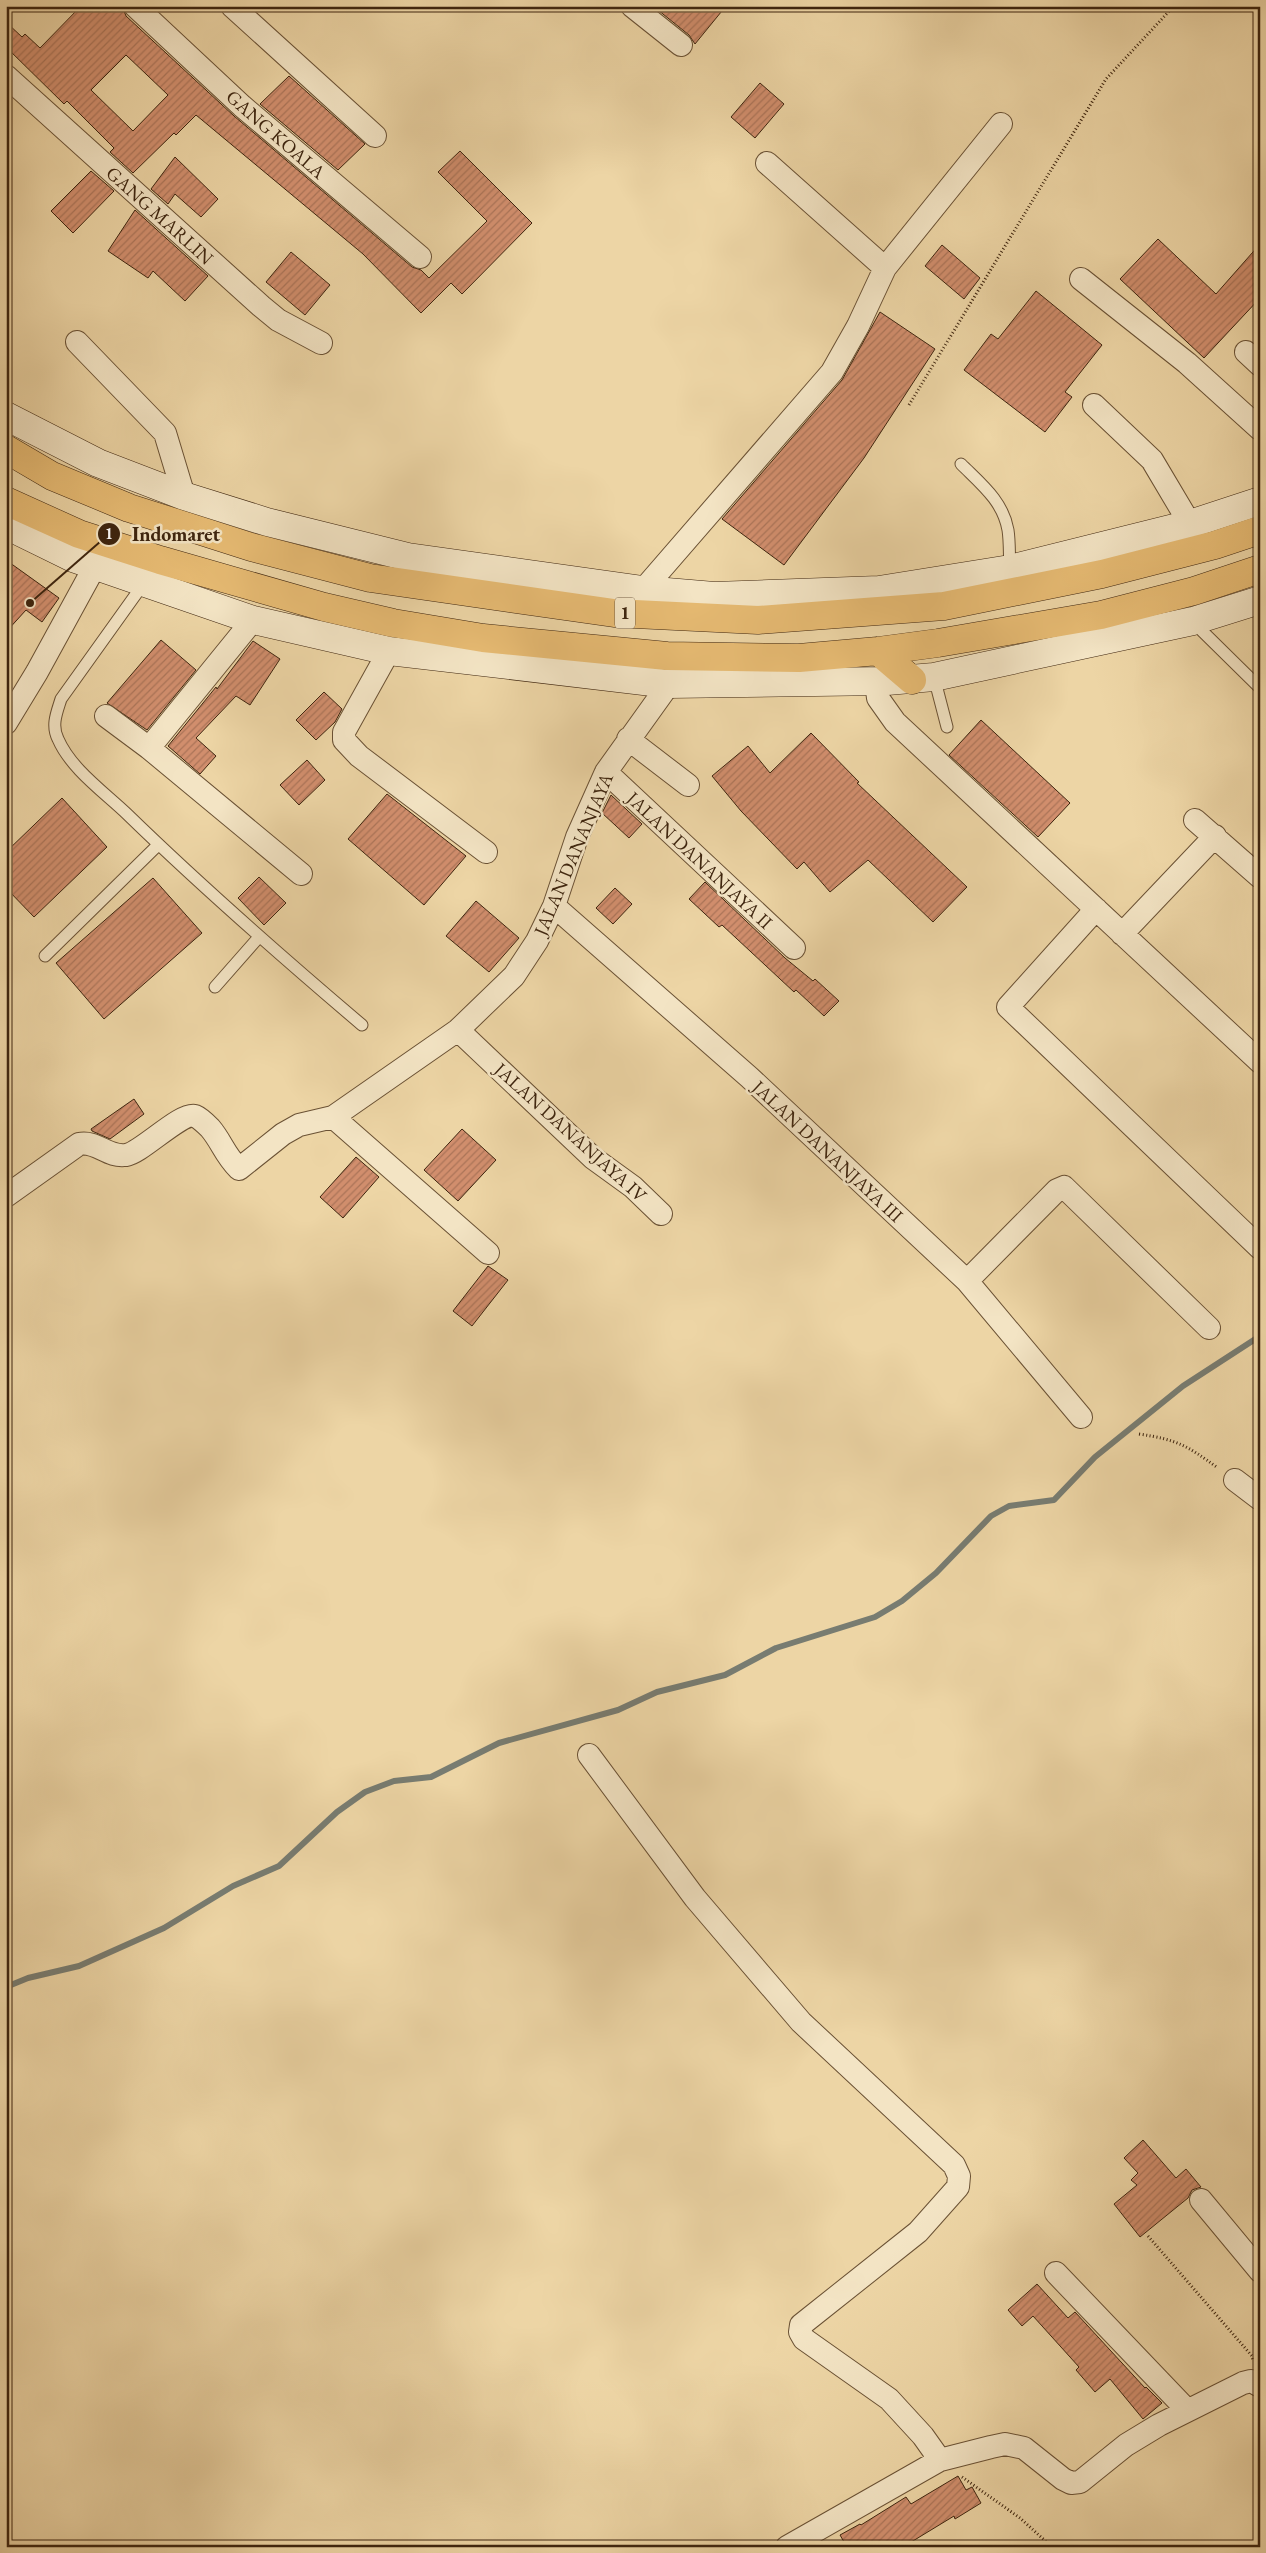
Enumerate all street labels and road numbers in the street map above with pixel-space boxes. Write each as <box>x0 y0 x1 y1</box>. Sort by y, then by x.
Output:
street label: GANG KOALA <box>221 84 331 185</box>
street label: GANG MARLIN <box>101 161 219 270</box>
road number: 1 <box>615 598 635 628</box>
street label: JALAN DANANJAYA <box>527 768 619 941</box>
street label: JALAN DANANJAYA II <box>620 785 778 935</box>
street label: JALAN DANANJAYA IV <box>488 1056 652 1208</box>
street label: JALAN DANANJAYA III <box>745 1074 909 1228</box>

